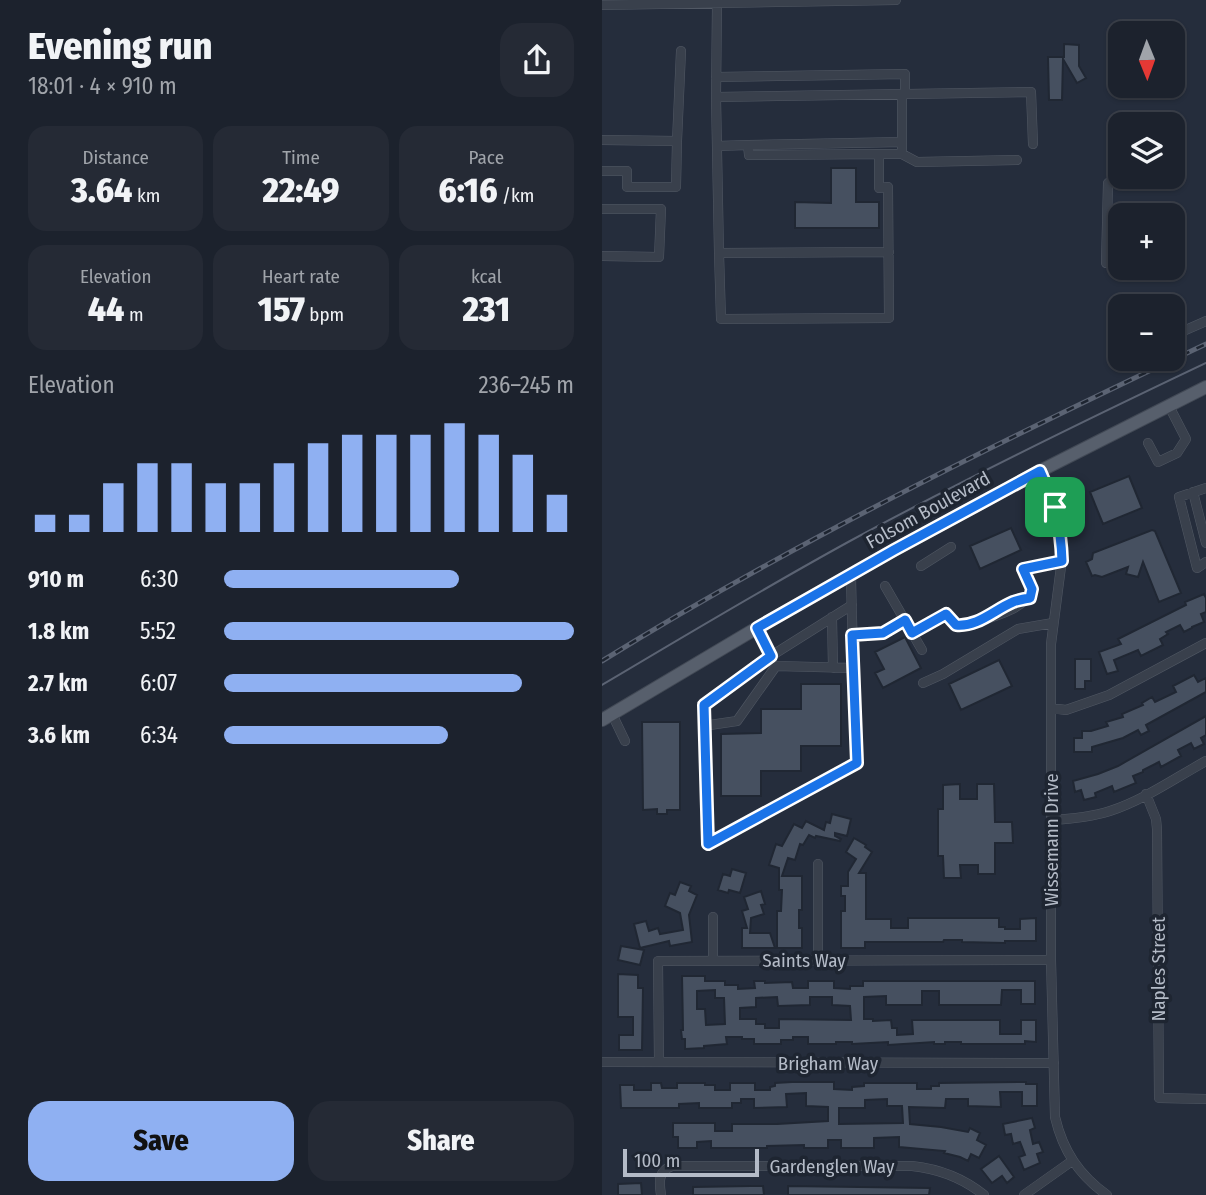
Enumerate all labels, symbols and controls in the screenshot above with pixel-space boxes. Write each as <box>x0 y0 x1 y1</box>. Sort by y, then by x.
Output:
north arrow <box>1108 21 1185 98</box>
map controls <box>1108 21 1185 371</box>
text: Evening run <box>28 23 212 69</box>
button: share <box>500 23 574 97</box>
text: 18:01 · 4 × 910 m <box>28 72 177 100</box>
button: layers <box>1108 112 1185 189</box>
text: Distance <box>82 146 149 169</box>
text: Time <box>282 146 320 169</box>
text: Pace <box>469 146 504 169</box>
text: 3.64 <box>71 169 132 211</box>
text: 22:49 <box>262 169 340 211</box>
text: 6:16 <box>438 169 498 211</box>
text: km <box>132 184 160 207</box>
text: /km <box>498 184 534 207</box>
button: + <box>1108 203 1185 280</box>
text: Elevation <box>80 265 151 288</box>
text: Heart rate <box>262 265 340 288</box>
text: kcal <box>471 265 502 288</box>
text: 44 <box>88 288 124 330</box>
text: 157 <box>258 288 305 330</box>
text: 231 <box>462 288 510 330</box>
button: − <box>1108 294 1185 371</box>
text: m <box>124 303 144 326</box>
text: bpm <box>305 303 344 326</box>
text: Elevation <box>28 371 115 399</box>
text: 236–245 m <box>478 371 574 399</box>
street label: Folsom Boulevard <box>862 466 994 554</box>
pin <box>1025 477 1085 537</box>
icon: arrive <box>1036 488 1074 526</box>
text: 910 m <box>28 565 84 593</box>
text: 6:30 <box>140 565 179 593</box>
text: 1.8 km <box>28 617 89 645</box>
text: 5:52 <box>140 617 176 645</box>
text: 2.7 km <box>28 669 88 697</box>
text: 6:07 <box>140 669 177 697</box>
text: 3.6 km <box>28 721 90 749</box>
text: 6:34 <box>140 721 178 749</box>
street label: Wissemann Drive <box>1040 773 1063 907</box>
street label: Naples Street <box>1147 916 1170 1021</box>
street label: Saints Way <box>762 949 846 972</box>
street label: Brigham Way <box>778 1052 879 1075</box>
button: Save <box>28 1101 294 1181</box>
button: Share <box>308 1101 574 1181</box>
scale bar <box>623 1146 760 1178</box>
text: 100 m <box>634 1149 680 1172</box>
street label: Gardenglen Way <box>770 1155 895 1178</box>

